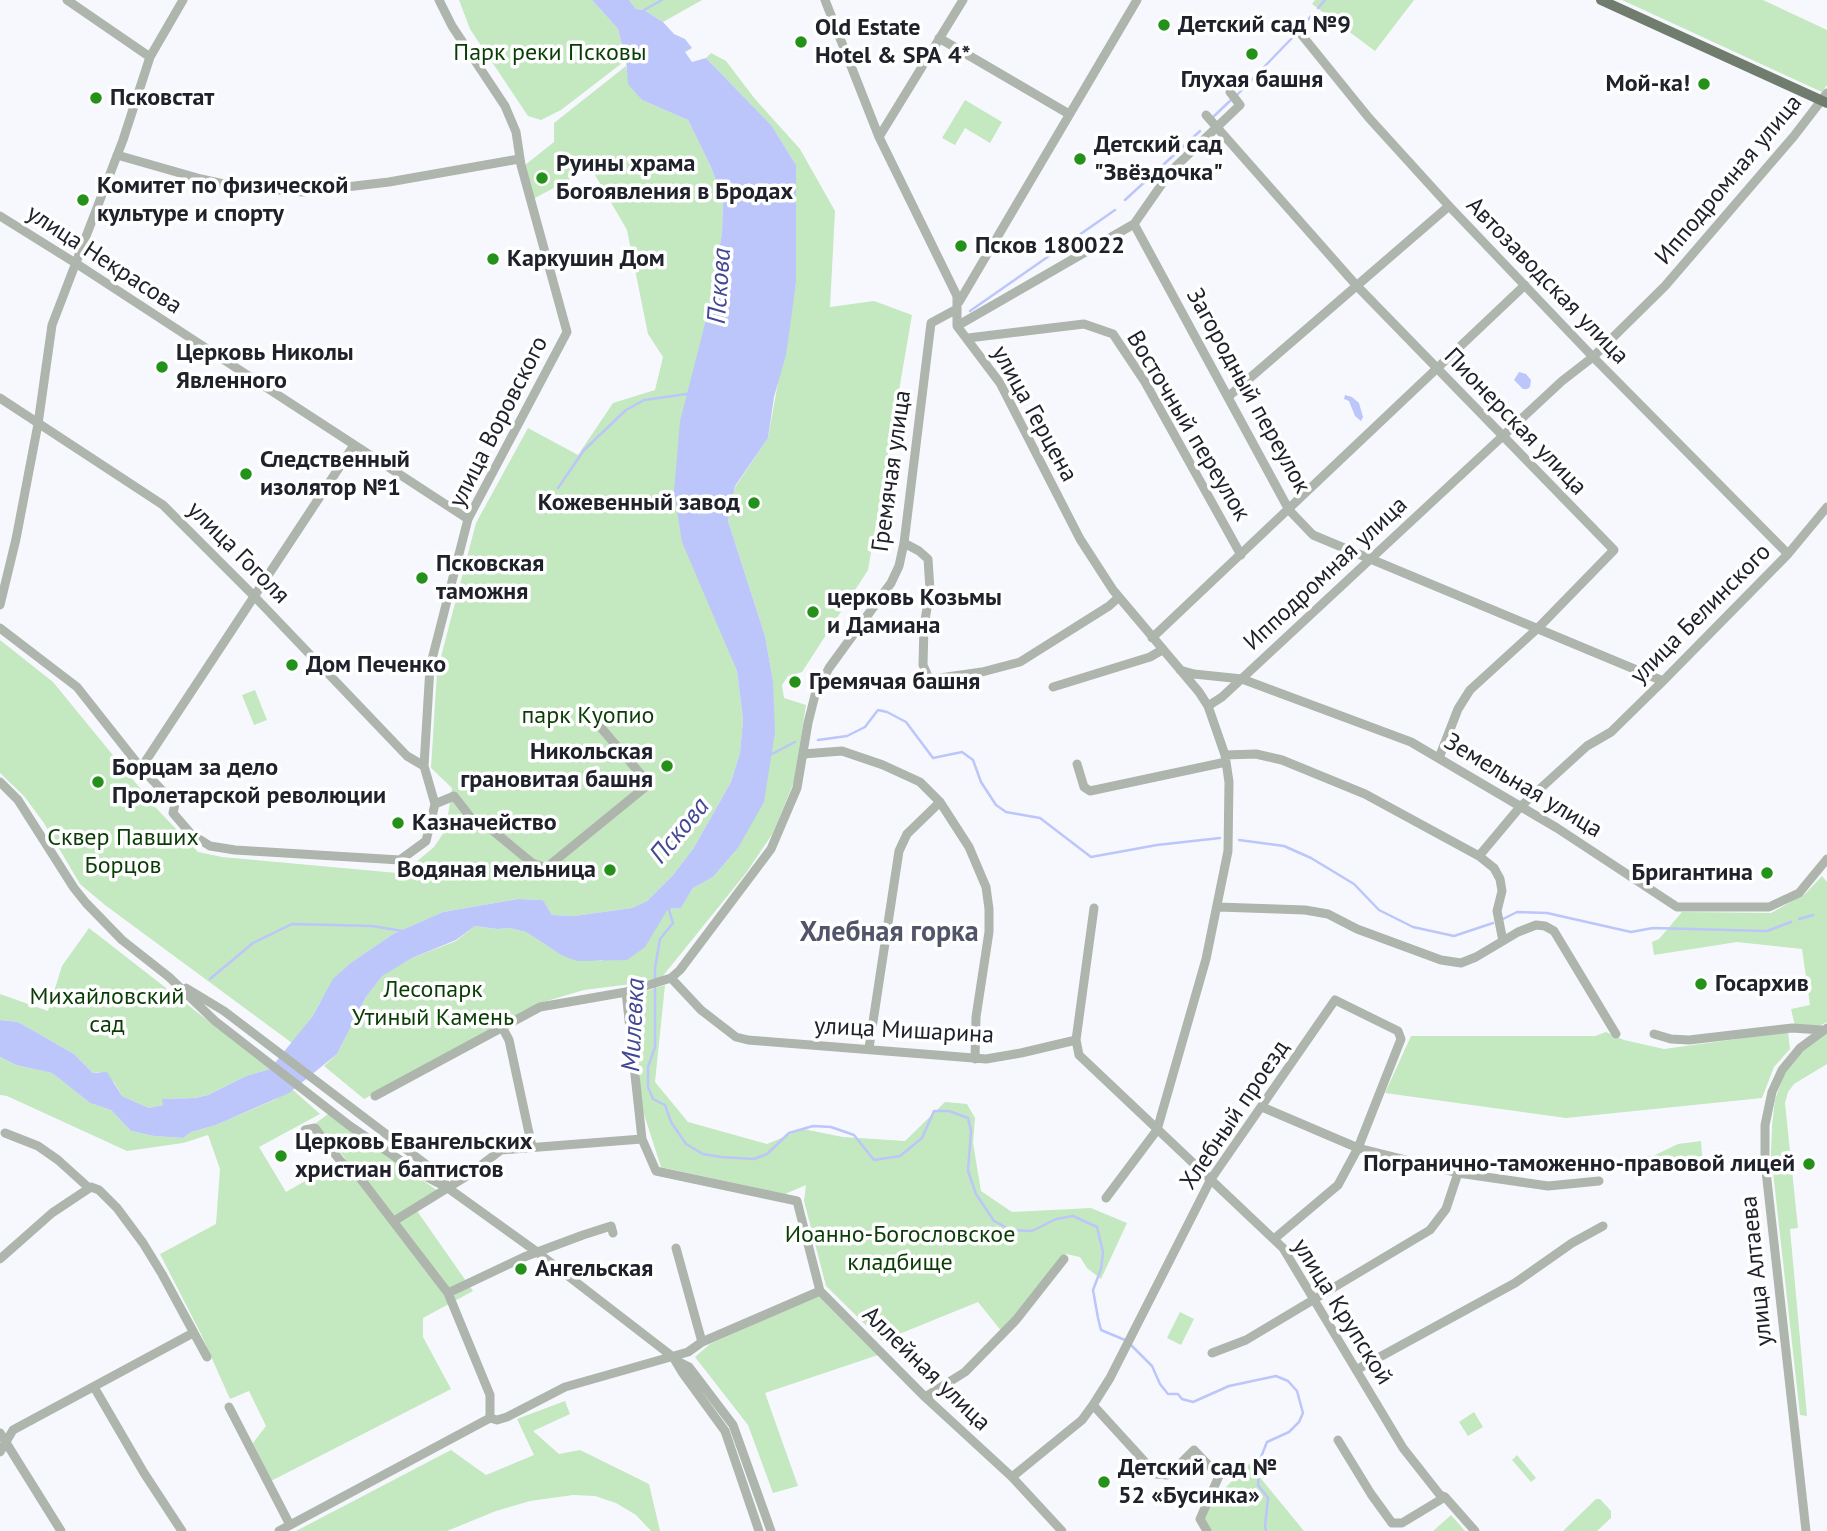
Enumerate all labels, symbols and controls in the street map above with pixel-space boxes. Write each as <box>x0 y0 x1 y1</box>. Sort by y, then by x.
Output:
place label: Детский сад №9 <box>1178 11 1351 39</box>
place label: Old Estate Hotel & SPA 4* <box>815 14 971 70</box>
marker: Детский сад №9 <box>1156 17 1172 33</box>
marker: Old Estate Hotel & SPA 4* <box>793 34 809 50</box>
park label: Парк реки Псковы <box>453 39 647 67</box>
marker: Глухая башня <box>1244 46 1260 62</box>
place label: Глухая башня <box>1181 66 1323 94</box>
place label: Мой-ка! <box>1605 70 1690 98</box>
marker: Мой-ка! <box>1696 76 1712 92</box>
place label: Псковстат <box>110 84 214 112</box>
street label: Ипподромная улица <box>1650 89 1808 271</box>
marker: Псковстат <box>88 90 104 106</box>
place label: Детский сад "Звёздочка" <box>1094 131 1223 187</box>
place label: Руины храма Богоявления в Бродах <box>556 150 793 206</box>
marker: Детский сад "Звёздочка" <box>1072 151 1088 167</box>
marker: Руины храма Богоявления в Бродах <box>534 170 550 186</box>
place label: Комитет по физической культуре и спорту <box>97 172 348 228</box>
street label: Автозаводская улица <box>1460 191 1634 371</box>
marker: Комитет по физической культуре и спорту <box>75 192 91 208</box>
street label: улица Некрасова <box>21 199 187 321</box>
place label: Псков 180022 <box>975 232 1125 260</box>
marker: Псков 180022 <box>953 238 969 254</box>
place label: Каркушин Дом <box>507 245 665 273</box>
water label: Пскова <box>702 247 738 325</box>
marker: Каркушин Дом <box>485 251 501 267</box>
street label: Загородный переулок <box>1180 283 1316 499</box>
street label: Восточный переулок <box>1120 326 1256 526</box>
street label: улица Воровского <box>443 332 555 512</box>
place label: Церковь Николы Явленного <box>176 339 354 395</box>
street label: улица Герцена <box>985 341 1083 487</box>
street label: Пионерская улица <box>1438 343 1592 501</box>
marker: Церковь Николы Явленного <box>154 359 170 375</box>
street label: Гремячая улица <box>866 388 918 554</box>
place label: Следственный изолятор №1 <box>260 446 410 502</box>
marker: Следственный изолятор №1 <box>238 466 254 482</box>
place label: Кожевенный завод <box>538 489 740 517</box>
street label: Ипподромная улица <box>1238 491 1414 657</box>
marker: Кожевенный завод <box>746 495 762 511</box>
street label: улица Гоголя <box>181 496 295 610</box>
street label: улица Белинского <box>1625 538 1777 690</box>
place label: Псковская таможня <box>436 550 544 606</box>
marker: Псковская таможня <box>414 570 430 586</box>
place label: церковь Козьмы и Дамиана <box>827 584 1002 640</box>
marker: церковь Козьмы и Дамиана <box>805 604 821 620</box>
place label: Дом Печенко <box>306 651 446 679</box>
marker: Дом Печенко <box>284 657 300 673</box>
place label: Гремячая башня <box>809 668 980 696</box>
marker: Гремячая башня <box>787 674 803 690</box>
park label: парк Куопио <box>522 702 654 730</box>
street label: Земельная улица <box>1439 727 1607 845</box>
place label: Никольская грановитая башня <box>460 738 653 794</box>
place label: Борцам за дело Пролетарской революции <box>112 754 386 810</box>
marker: Никольская грановитая башня <box>659 758 675 774</box>
marker: Борцам за дело Пролетарской революции <box>90 774 106 790</box>
water label: Пскова <box>644 792 716 870</box>
place label: Казначейство <box>412 809 557 837</box>
marker: Казначейство <box>390 815 406 831</box>
park label: Сквер Павших Борцов <box>47 824 199 880</box>
place label: Водяная мельница <box>397 856 596 884</box>
place label: Бригантина <box>1632 859 1753 887</box>
marker: Водяная мельница <box>602 862 618 878</box>
marker: Бригантина <box>1759 865 1775 881</box>
district label: Хлебная горка <box>799 916 979 950</box>
place label: Госархив <box>1715 970 1809 998</box>
park label: Лесопарк Утиный Камень <box>352 976 514 1032</box>
marker: Госархив <box>1693 976 1709 992</box>
water label: Милевка <box>616 977 652 1073</box>
park label: Михайловский сад <box>30 983 184 1039</box>
street label: улица Мишарина <box>813 1012 995 1050</box>
street label: Хлебный проезд <box>1174 1035 1296 1195</box>
place label: Церковь Евангельских христиан баптистов <box>295 1128 532 1184</box>
marker: Церковь Евангельских христиан баптистов <box>273 1148 289 1164</box>
place label: Погранично-таможенно-правовой лицей <box>1363 1150 1795 1178</box>
marker: Погранично-таможенно-правовой лицей <box>1801 1156 1817 1172</box>
street label: улица Алтаева <box>1735 1194 1779 1348</box>
park label: Иоанно-Богословское кладбище <box>785 1221 1015 1277</box>
street label: улица Крупской <box>1286 1234 1398 1390</box>
place label: Ангельская <box>535 1255 653 1283</box>
marker: Ангельская <box>513 1261 529 1277</box>
street label: Аллейная улица <box>856 1301 996 1437</box>
place label: Детский сад № 52 «Бусинка» <box>1118 1454 1277 1510</box>
marker: Детский сад № 52 «Бусинка» <box>1096 1474 1112 1490</box>

